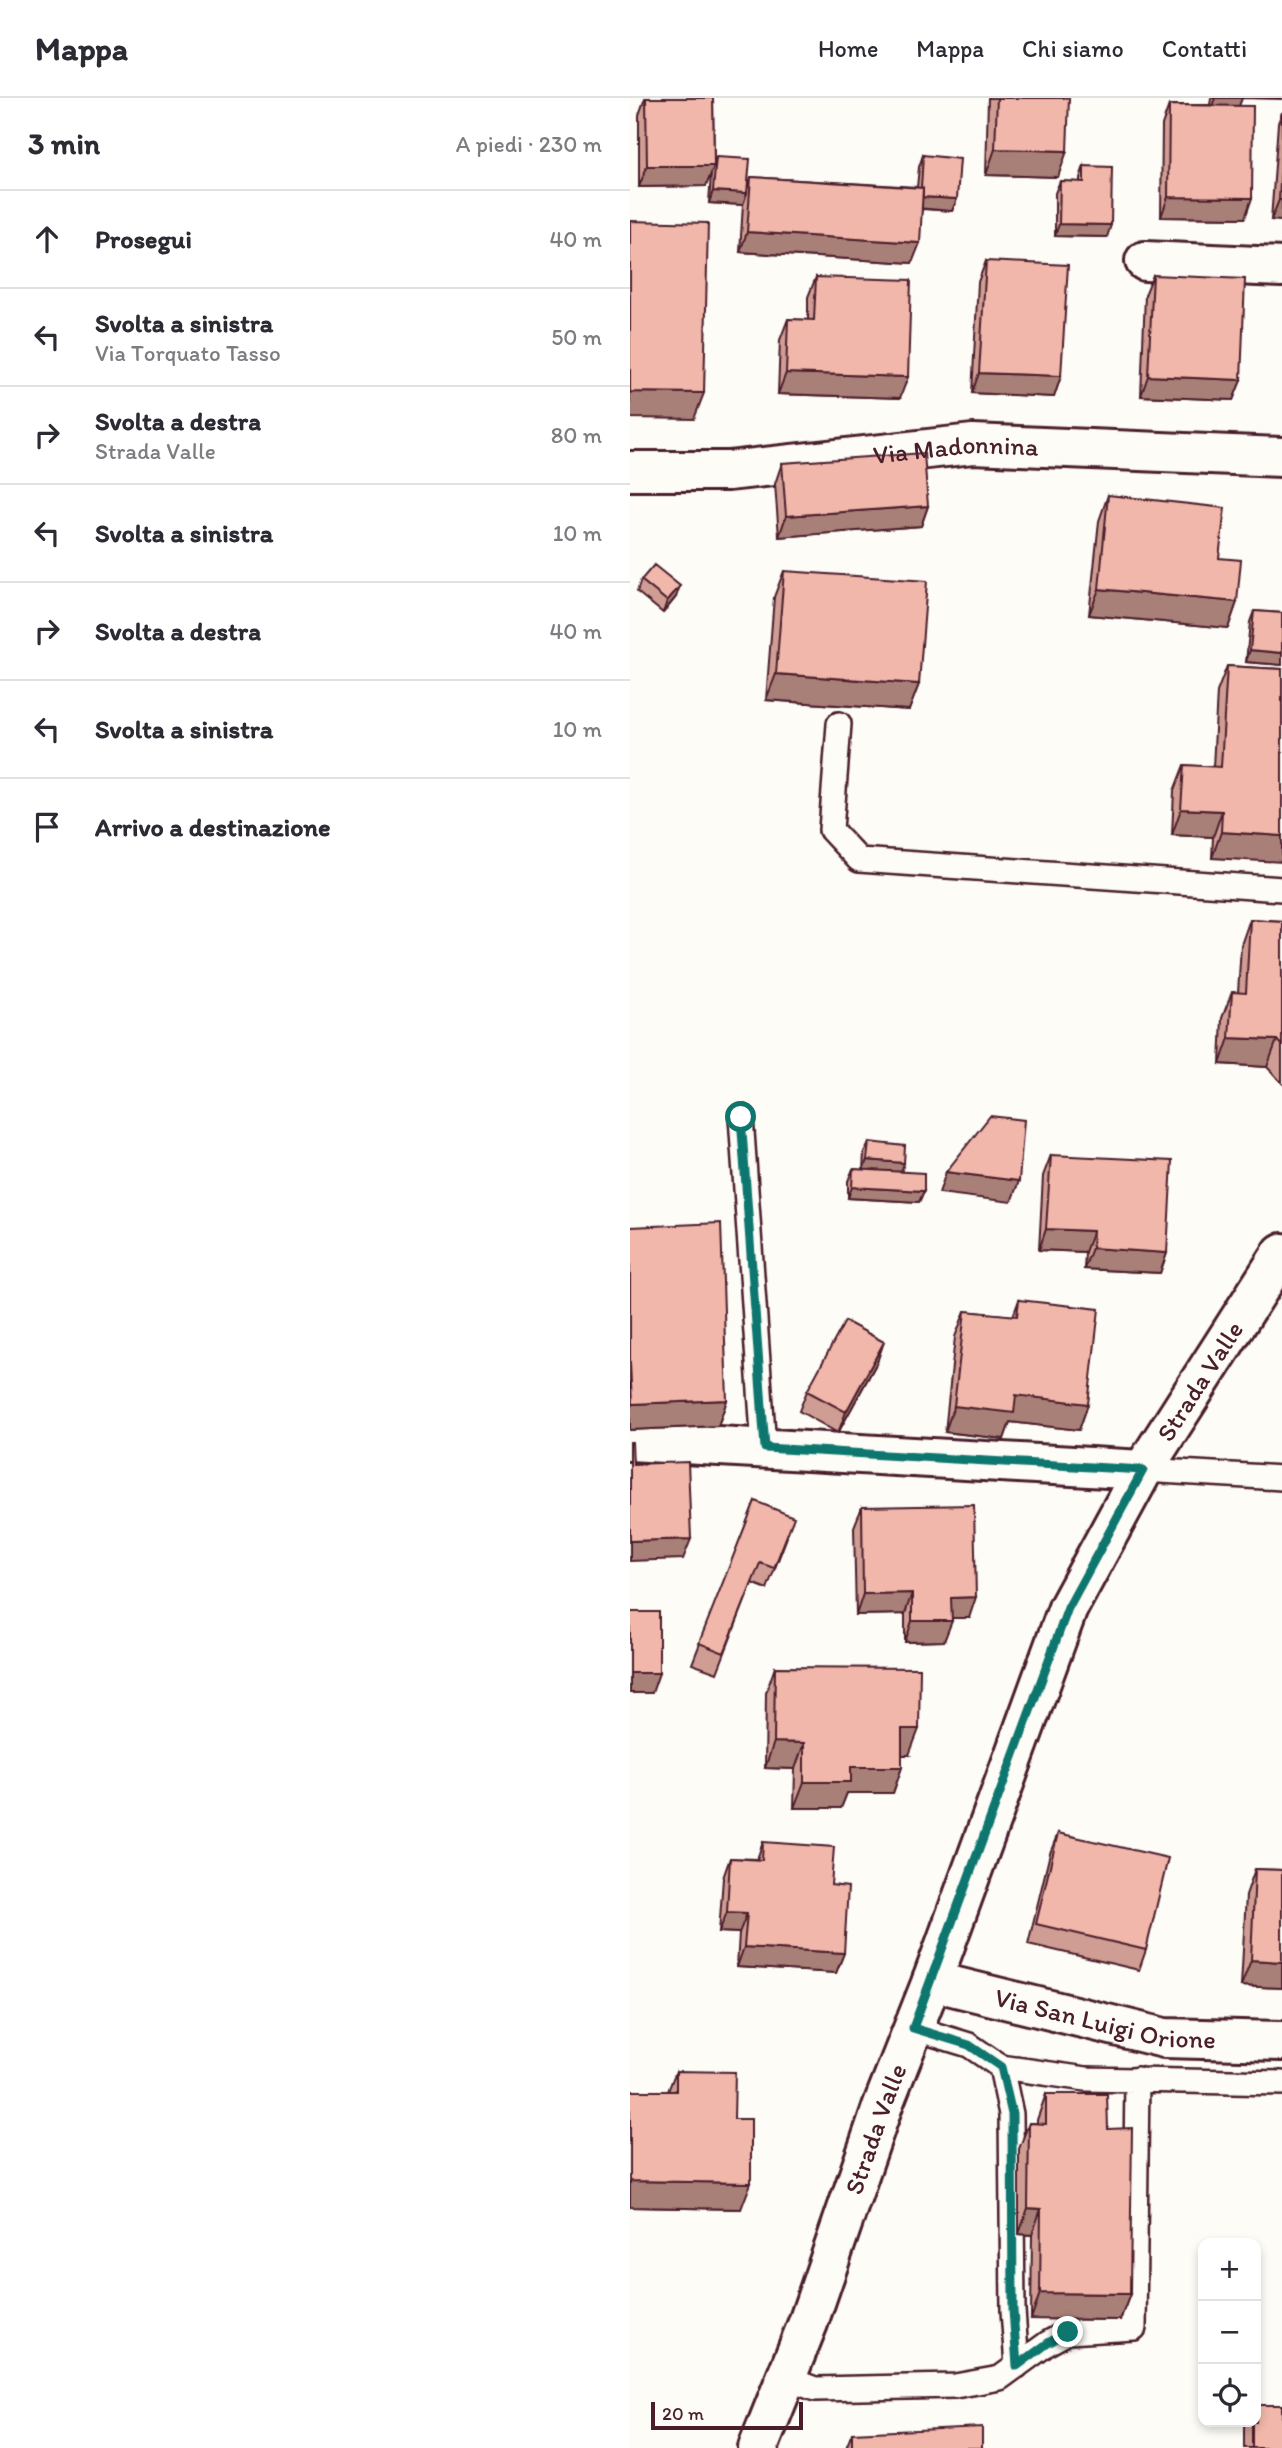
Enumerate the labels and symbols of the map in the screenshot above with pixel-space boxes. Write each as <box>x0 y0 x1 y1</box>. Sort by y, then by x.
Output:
street label: Via Madonnina <box>871 428 1040 471</box>
route start <box>725 1101 756 1132</box>
street label: Strada Valle <box>1150 1315 1250 1447</box>
street label: Via San Luigi Orione <box>992 1981 1216 2055</box>
street label: Strada Valle <box>837 2059 914 2199</box>
route end <box>1052 2316 1083 2347</box>
scale bar <box>651 2399 803 2431</box>

